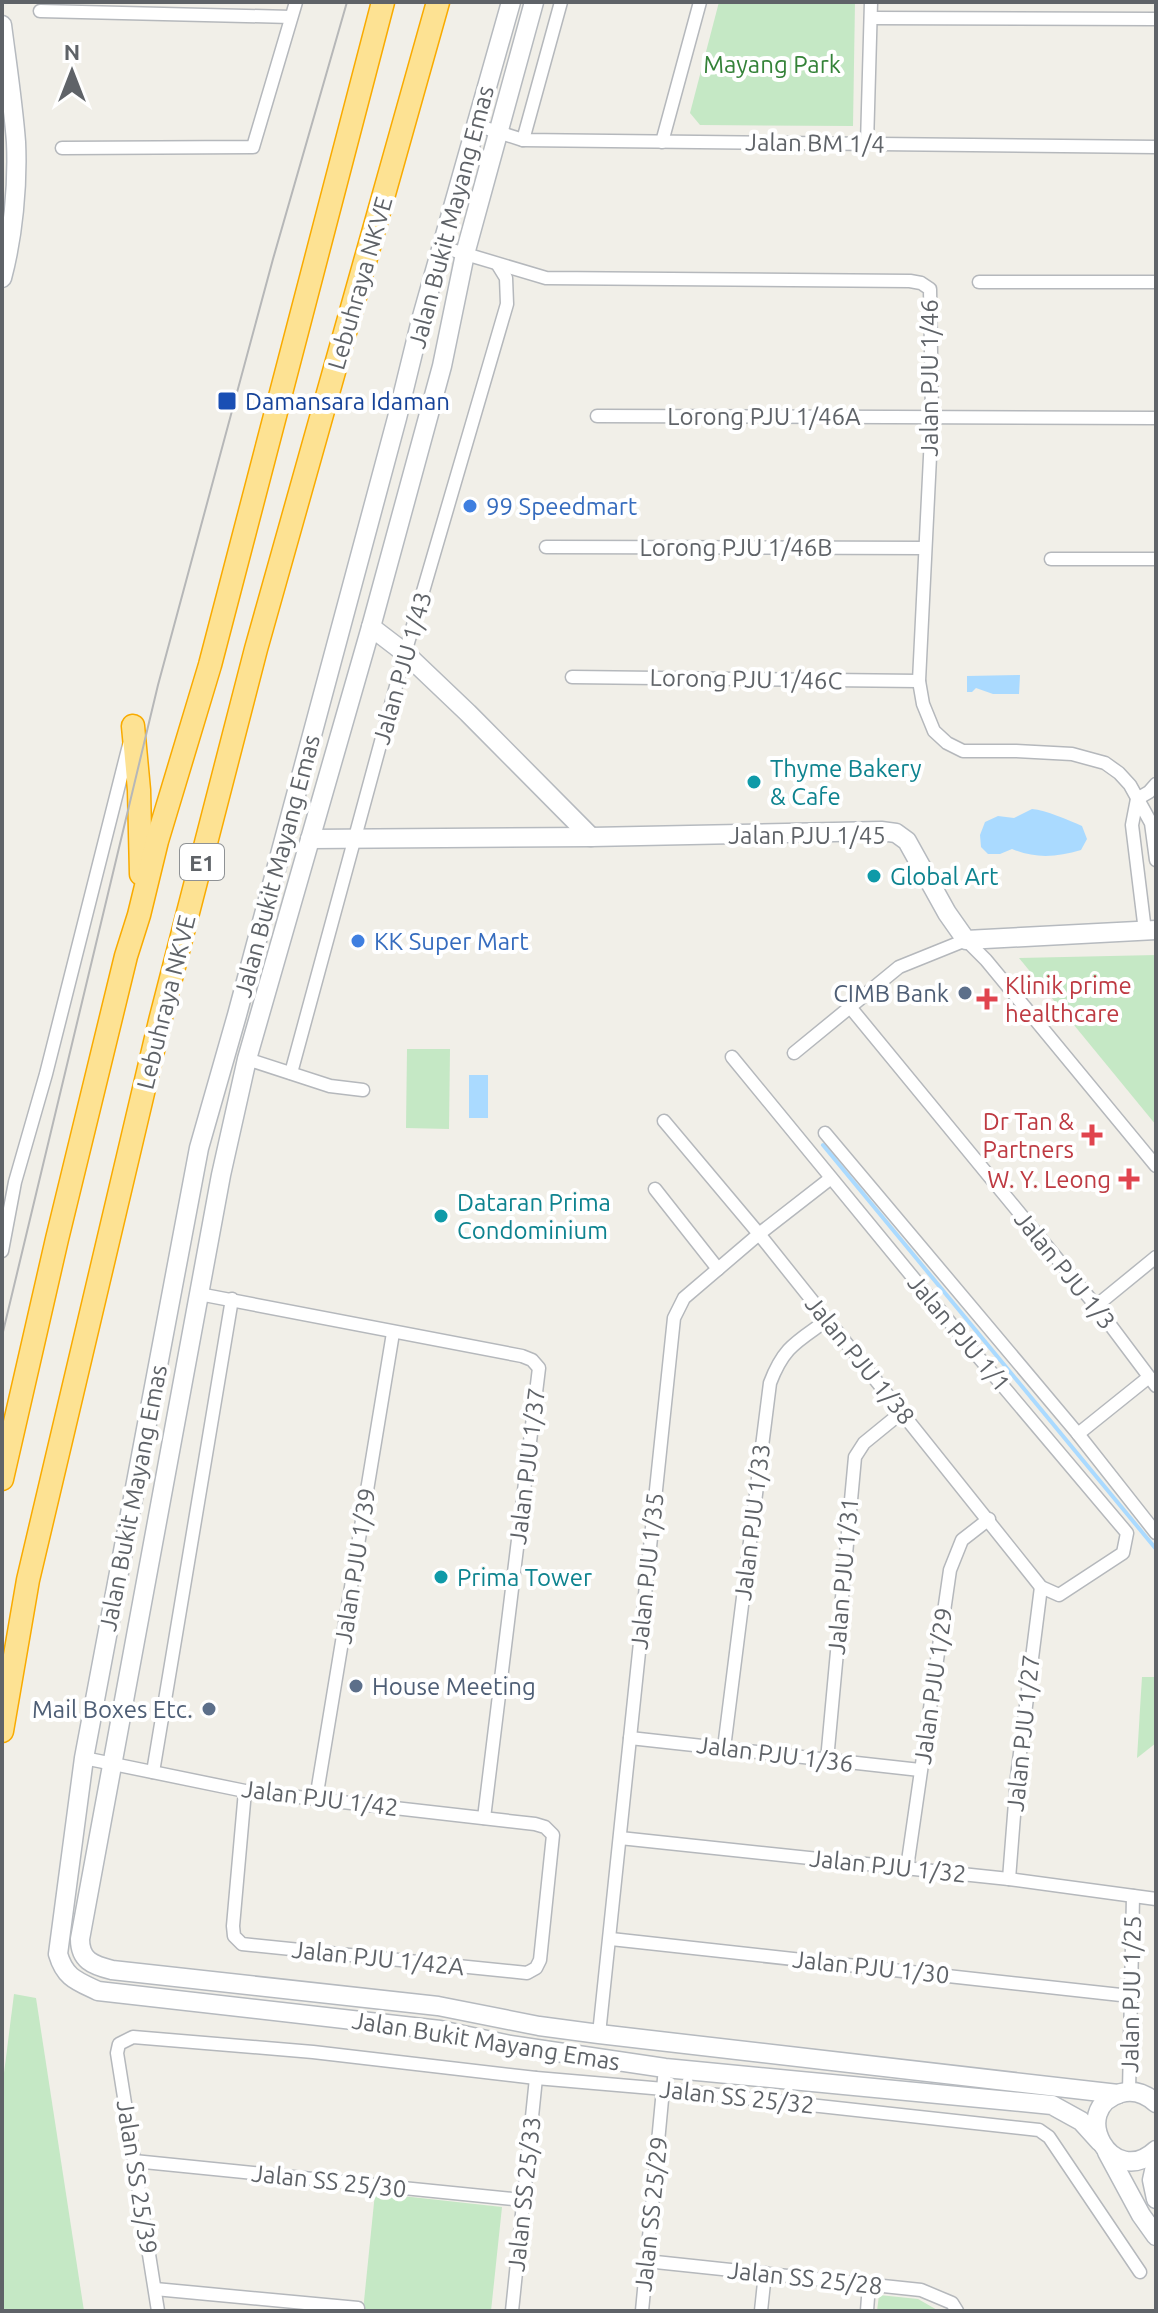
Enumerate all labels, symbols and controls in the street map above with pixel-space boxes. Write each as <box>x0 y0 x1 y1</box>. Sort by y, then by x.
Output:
north arrow <box>32 32 112 112</box>
text: N <box>64 39 80 64</box>
park label: Mayang Park <box>703 51 841 78</box>
street label: Jalan Bukit Mayang Emas <box>403 83 499 351</box>
street label: Jalan BM 1/4 <box>745 128 885 158</box>
street label: Lebuhraya NKVE <box>322 193 398 373</box>
street label: Jalan PJU 1/46 <box>916 299 943 457</box>
place label: Damansara Idaman <box>245 388 450 415</box>
marker: Damansara Idaman <box>216 390 238 412</box>
street label: Lorong PJU 1/46A <box>667 403 861 430</box>
place label: 99 Speedmart <box>486 493 638 520</box>
marker: 99 Speedmart <box>461 497 479 515</box>
street label: Lorong PJU 1/46B <box>639 534 833 561</box>
street label: Jalan PJU 1/43 <box>367 589 437 747</box>
street label: Lorong PJU 1/46C <box>649 664 843 694</box>
street label: Jalan Bukit Mayang Emas <box>229 732 325 1000</box>
place label: Thyme Bakery & Cafe <box>770 755 922 810</box>
marker: Thyme Bakery & Cafe <box>745 773 763 791</box>
street label: Jalan PJU 1/45 <box>728 822 886 849</box>
road number: E1 <box>180 844 224 880</box>
place label: Global Art <box>890 863 999 890</box>
marker: Global Art <box>865 867 883 885</box>
street label: Lebuhraya NKVE <box>131 912 201 1092</box>
place label: KK Super Mart <box>374 928 529 955</box>
marker: KK Super Mart <box>349 932 367 950</box>
place label: Klinik prime healthcare <box>1005 972 1132 1027</box>
place label: CIMB Bank <box>833 980 949 1007</box>
marker: CIMB Bank <box>956 984 974 1002</box>
marker: Klinik prime healthcare <box>976 988 998 1010</box>
place label: Dr Tan & Partners <box>983 1108 1074 1163</box>
marker: Dr Tan & Partners <box>1081 1124 1103 1146</box>
place label: W. Y. Leong <box>987 1166 1111 1193</box>
marker: W. Y. Leong <box>1118 1168 1140 1190</box>
place label: Dataran Prima Condominium <box>457 1189 611 1244</box>
street label: Jalan PJU 1/3 <box>1009 1206 1121 1334</box>
marker: Dataran Prima Condominium <box>432 1207 450 1225</box>
street label: Jalan PJU 1/1 <box>902 1269 1016 1397</box>
street label: Jalan PJU 1/38 <box>800 1290 920 1430</box>
street label: Jalan Bukit Mayang Emas <box>94 1362 172 1634</box>
street label: Jalan PJU 1/37 <box>504 1386 550 1546</box>
street label: Jalan PJU 1/33 <box>729 1442 775 1602</box>
street label: Jalan PJU 1/39 <box>329 1486 381 1646</box>
street label: Jalan PJU 1/35 <box>625 1491 669 1651</box>
street label: Jalan PJU 1/31 <box>823 1496 863 1656</box>
place label: Prima Tower <box>457 1564 592 1591</box>
marker: Prima Tower <box>432 1568 450 1586</box>
street label: Jalan PJU 1/29 <box>909 1606 957 1766</box>
street label: Jalan PJU 1/27 <box>1001 1653 1045 1813</box>
place label: House Meeting <box>372 1673 536 1700</box>
marker: House Meeting <box>347 1677 365 1695</box>
place label: Mail Boxes Etc. <box>32 1696 193 1723</box>
marker: Mail Boxes Etc. <box>200 1700 218 1718</box>
street label: Jalan PJU 1/36 <box>695 1731 855 1777</box>
street label: Jalan PJU 1/42 <box>240 1775 400 1821</box>
street label: Jalan PJU 1/32 <box>808 1844 968 1888</box>
street label: Jalan PJU 1/25 <box>1116 1915 1146 2073</box>
street label: Jalan PJU 1/42A <box>291 1936 466 1981</box>
street label: Jalan PJU 1/30 <box>791 1945 951 1989</box>
street label: Jalan Bukit Mayang Emas <box>350 2006 622 2076</box>
street label: Jalan SS 25/32 <box>658 2075 816 2119</box>
street label: Jalan SS 25/39 <box>111 2098 163 2256</box>
street label: Jalan SS 25/33 <box>502 2115 546 2273</box>
street label: Jalan SS 25/29 <box>629 2135 673 2293</box>
street label: Jalan SS 25/30 <box>250 2159 408 2203</box>
street label: Jalan SS 25/28 <box>726 2256 884 2300</box>

